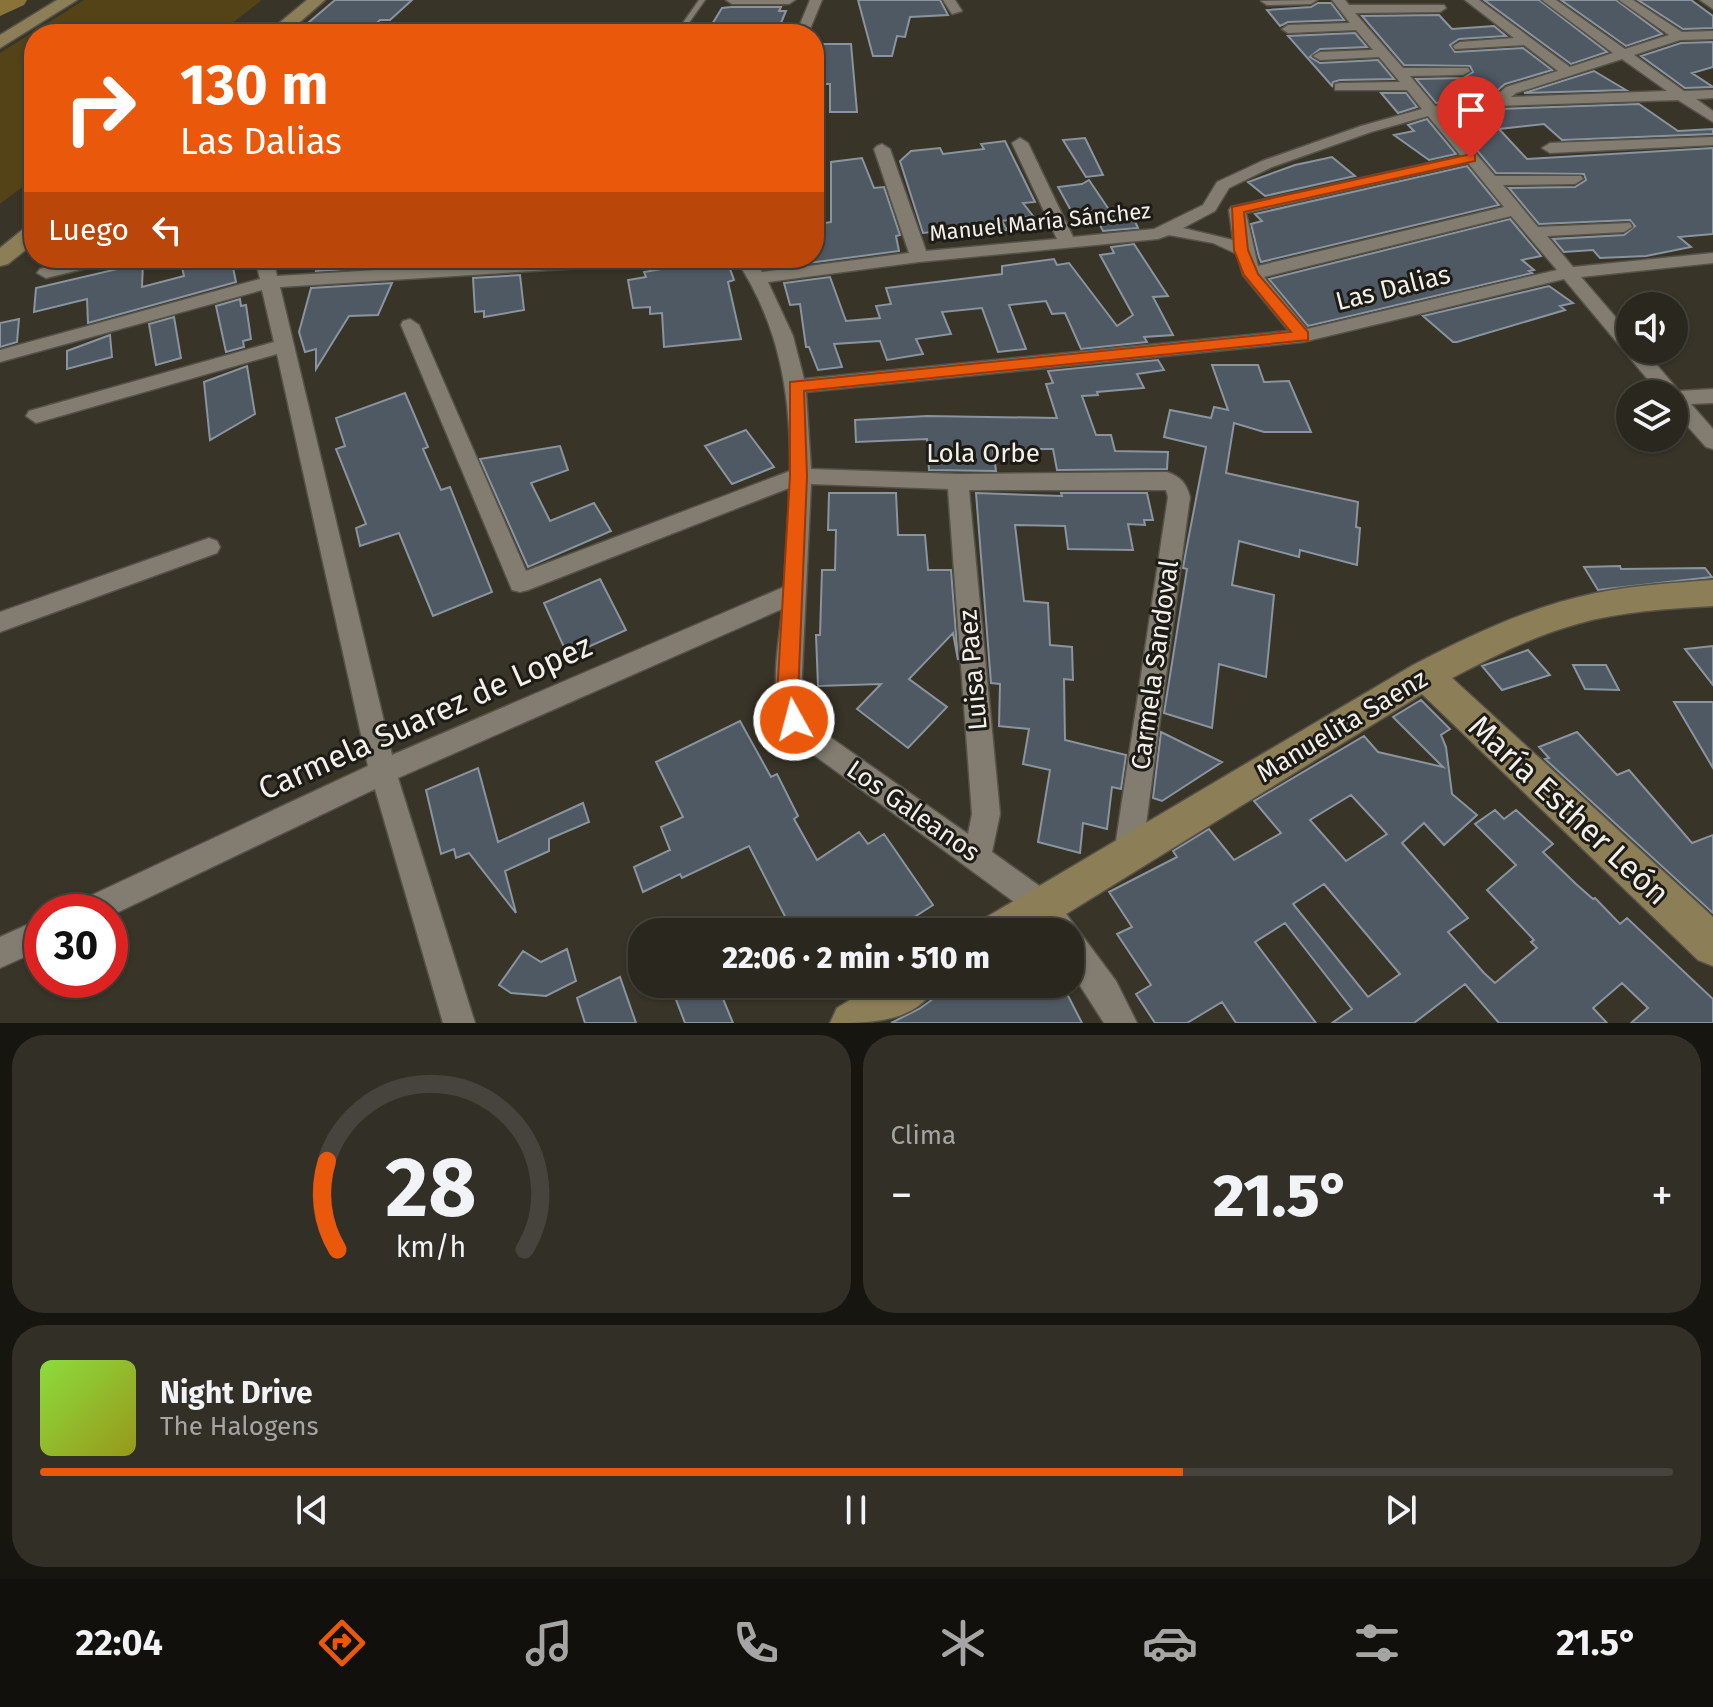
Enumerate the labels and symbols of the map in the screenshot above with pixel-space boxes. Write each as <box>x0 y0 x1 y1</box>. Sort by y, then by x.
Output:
pin <box>1437 76 1505 158</box>
street label: Manuel María Sánchez <box>928 197 1152 247</box>
street label: Las Dalias <box>1333 259 1453 317</box>
street label: Lola Orbe <box>926 438 1040 469</box>
street label: Carmela Sandoval <box>1125 558 1185 772</box>
street label: Luisa Paez <box>952 608 994 732</box>
street label: Carmela Suarez de Lopez <box>252 626 598 808</box>
street label: Manuelita Saenz <box>1251 663 1433 789</box>
position arrow <box>752 678 836 762</box>
street label: María Esther León <box>1461 707 1677 913</box>
street label: Los Galeanos <box>841 754 985 868</box>
speed limit sign: 30 <box>24 894 128 998</box>

